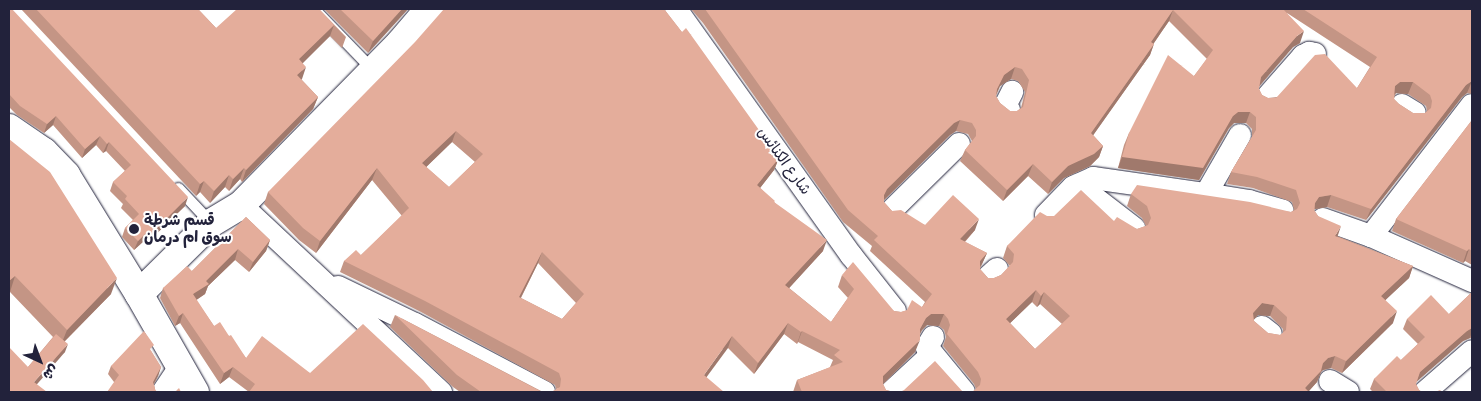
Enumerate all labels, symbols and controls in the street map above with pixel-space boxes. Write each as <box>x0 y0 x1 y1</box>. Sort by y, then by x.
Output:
street label: شارع الكنائس <box>753 124 815 198</box>
place label: قسم شرطة سوق ام درمان <box>144 211 232 246</box>
marker: قسم شرطة سوق ام درمان <box>128 223 140 235</box>
north arrow <box>15 336 65 386</box>
text: ش <box>39 361 62 384</box>

